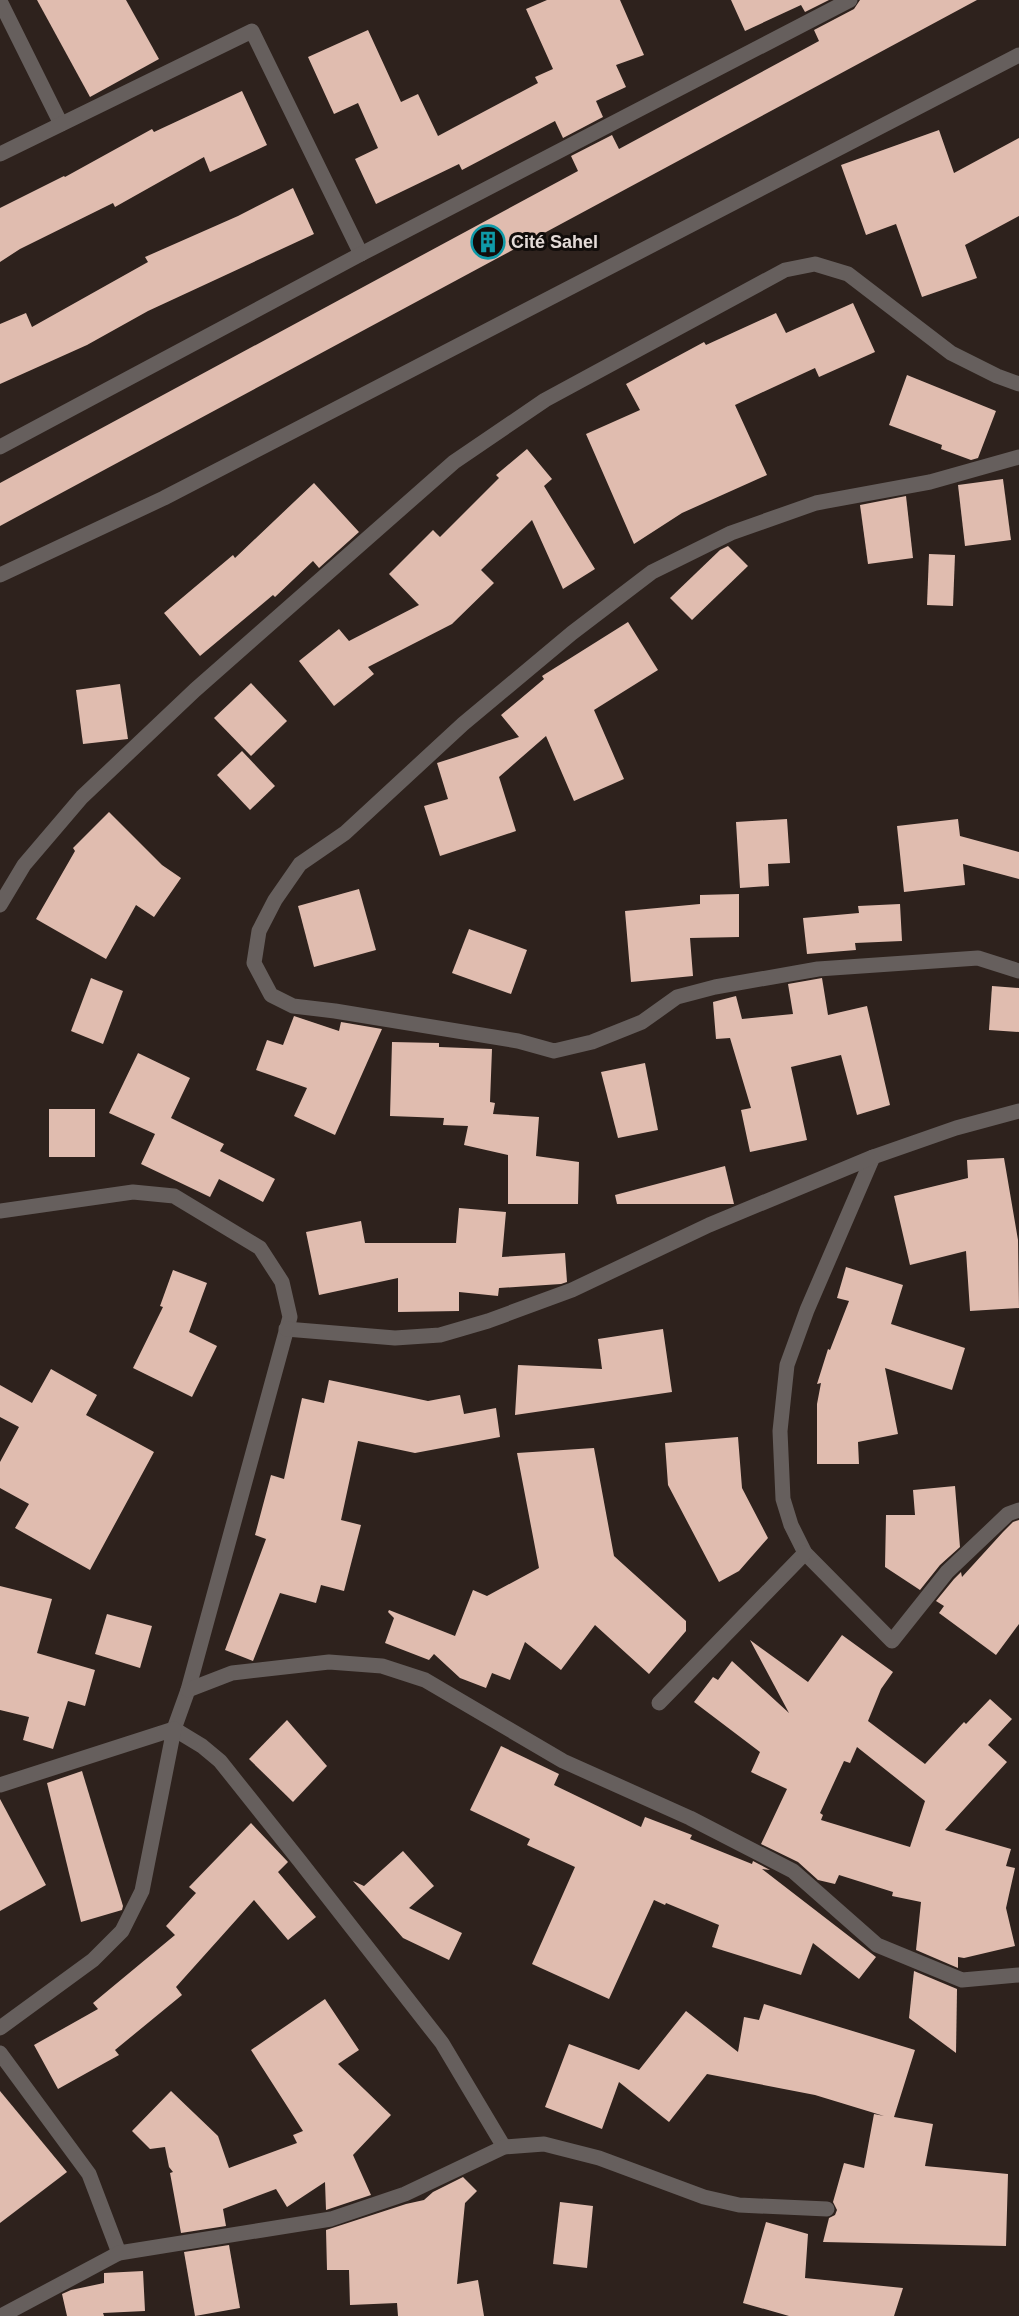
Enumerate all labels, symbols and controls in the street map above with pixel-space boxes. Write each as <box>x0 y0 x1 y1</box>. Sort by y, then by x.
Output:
building icon: Cité Sahel <box>470 224 506 260</box>
place label: Cité Sahel <box>511 232 598 252</box>

